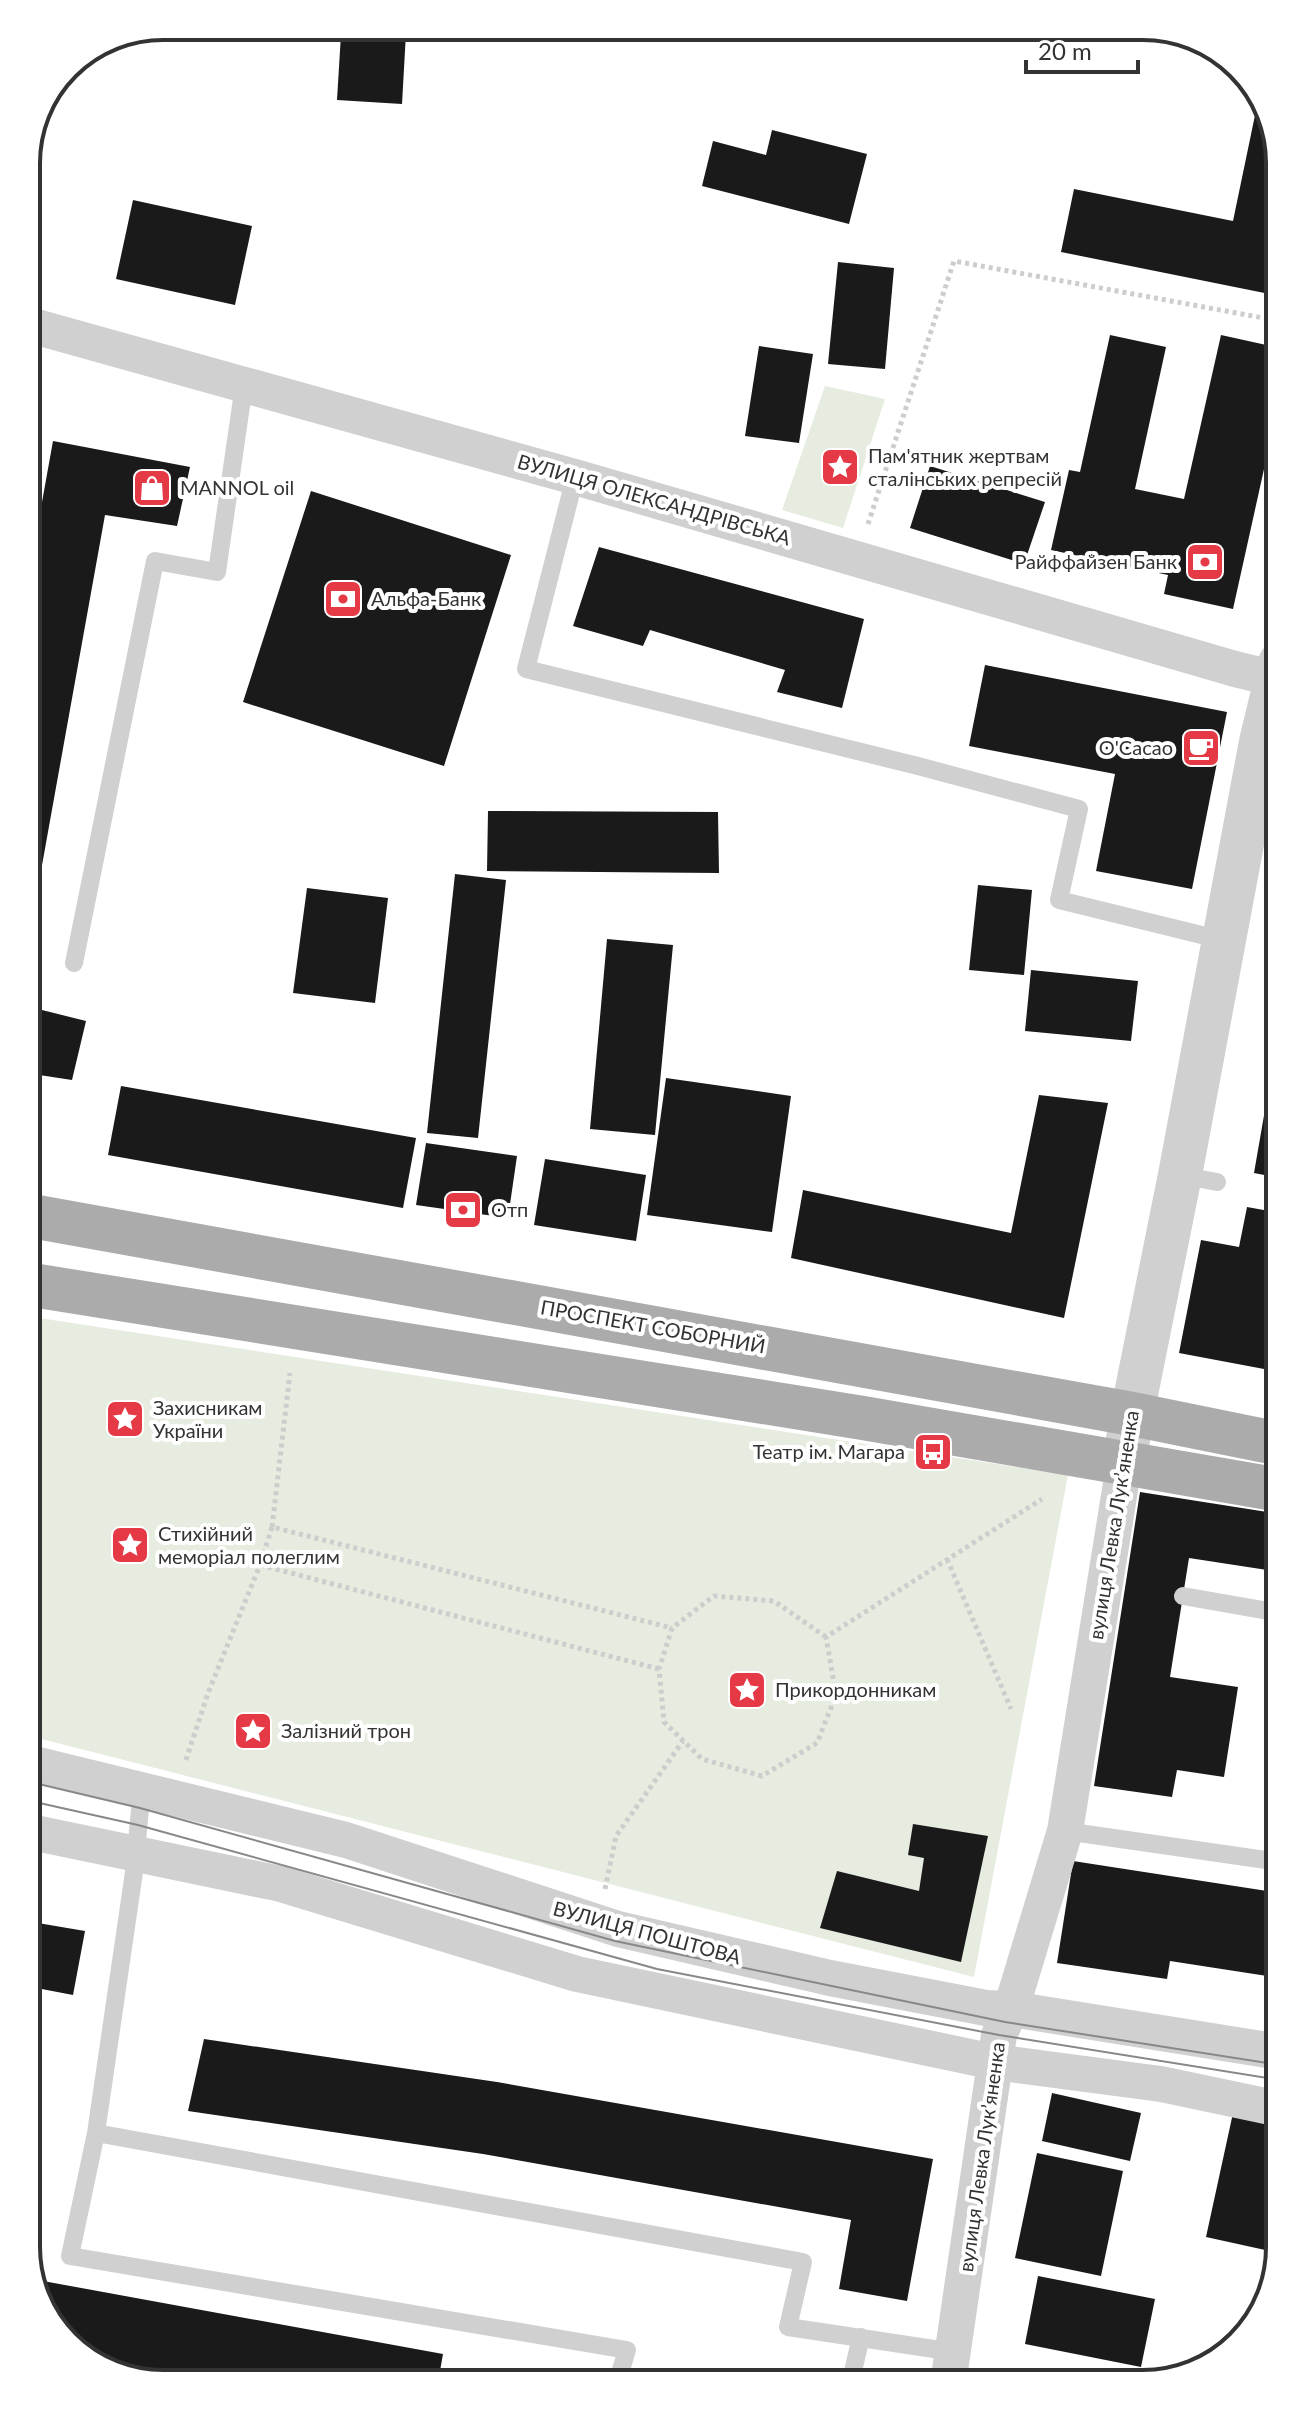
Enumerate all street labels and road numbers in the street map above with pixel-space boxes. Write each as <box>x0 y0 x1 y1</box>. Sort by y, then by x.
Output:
street label: ВУЛИЦЯ ОЛЕКСАНДРІВСЬКА <box>515 448 794 550</box>
street label: ПРОСПЕКТ СОБОРНИЙ <box>539 1294 768 1358</box>
street label: вулиця Левка Лукʼяненка <box>1083 1408 1143 1641</box>
street label: ВУЛИЦЯ ПОШТОВА <box>551 1895 744 1969</box>
street label: вулиця Левка Лукʼяненка <box>953 2040 1009 2273</box>

